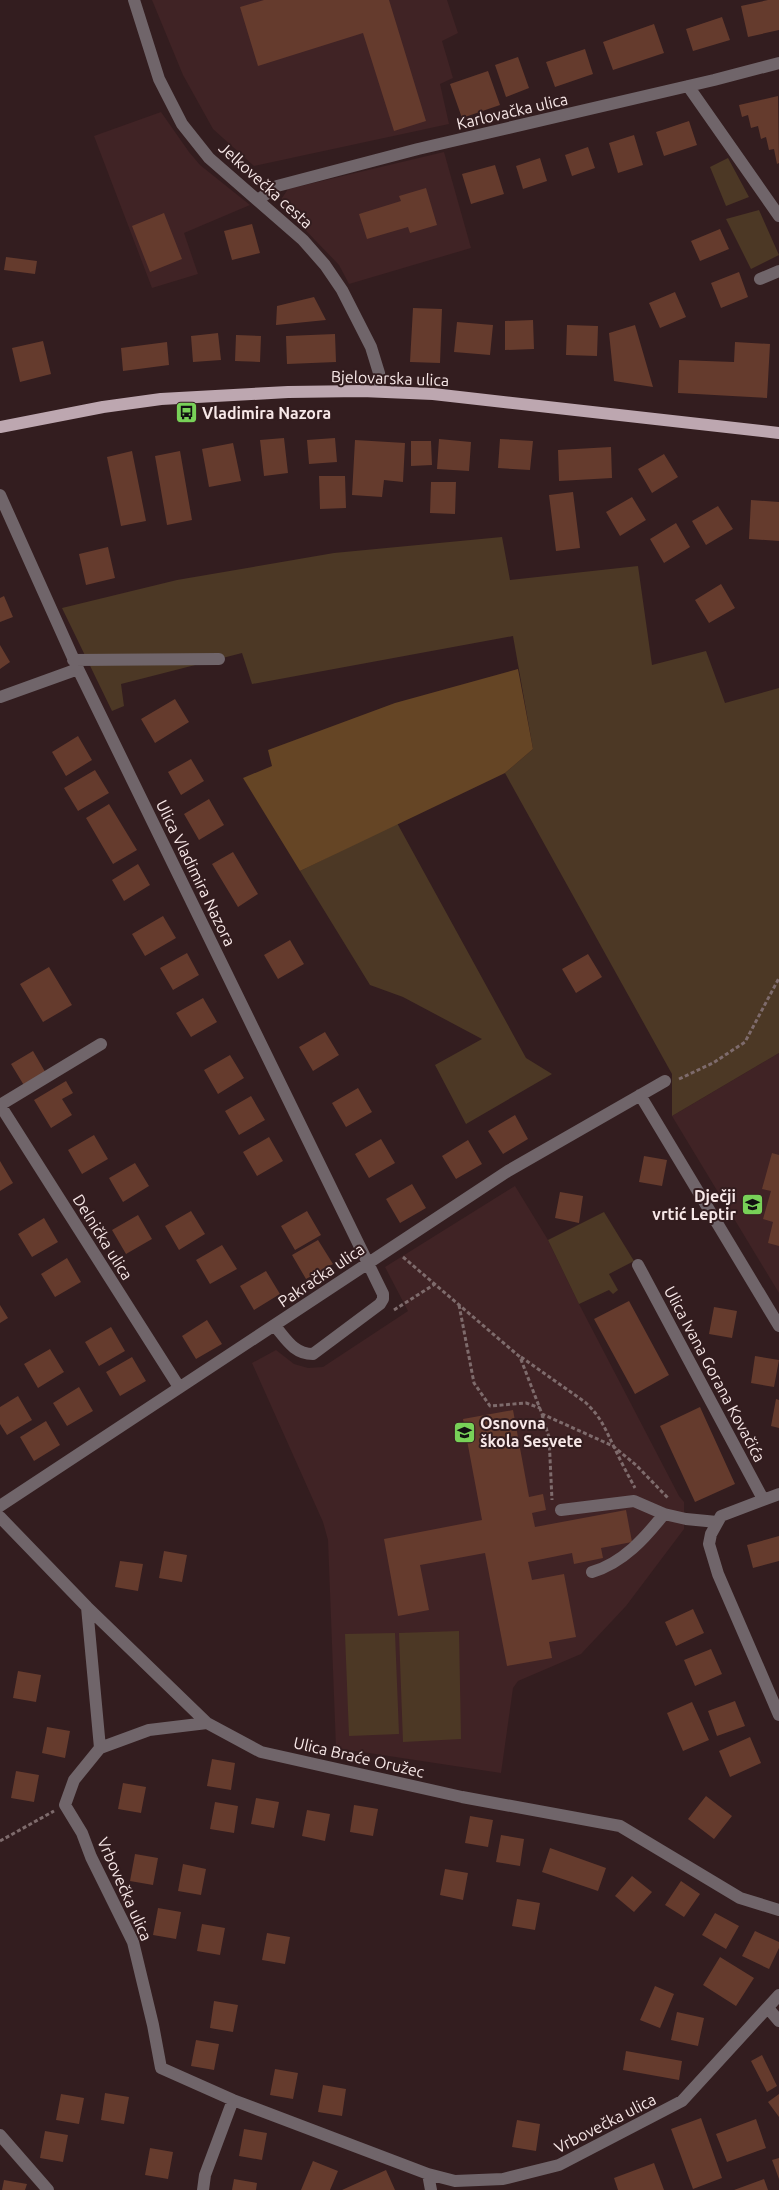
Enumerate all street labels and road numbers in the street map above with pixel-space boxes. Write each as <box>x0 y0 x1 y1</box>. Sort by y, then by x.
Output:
street label: Karlovačka ulica <box>455 89 569 133</box>
street label: Jelkovečka cesta <box>216 138 316 232</box>
street label: Bjelovarska ulica <box>331 367 449 389</box>
street label: Ulica Vladimira Nazora <box>153 797 239 949</box>
street label: Delnička ulica <box>70 1191 136 1283</box>
street label: Pakračka ulica <box>274 1240 368 1310</box>
street label: Ulica Ivana Gorana Kovačića <box>661 1283 769 1465</box>
street label: Ulica Braće Oružec <box>292 1733 427 1781</box>
street label: Vrbovečka ulica <box>94 1834 156 1944</box>
street label: Vrbovečka ulica <box>551 2090 659 2156</box>

